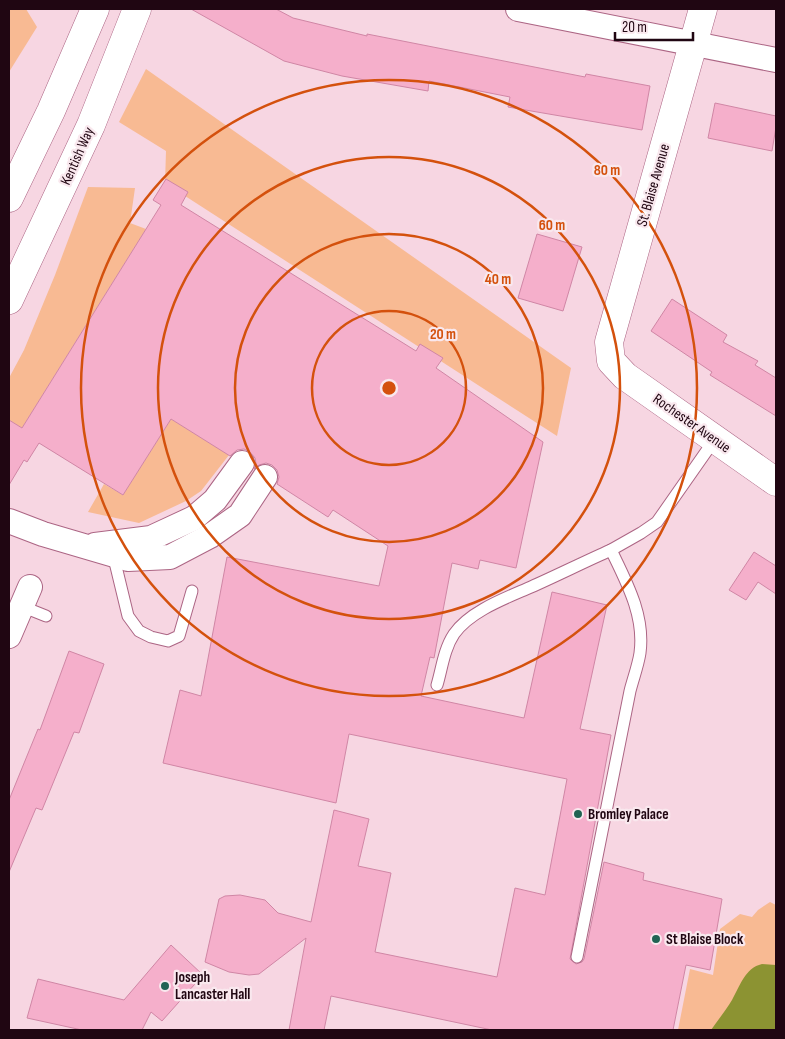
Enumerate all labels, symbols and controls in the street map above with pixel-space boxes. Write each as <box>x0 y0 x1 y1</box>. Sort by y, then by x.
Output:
scale bar <box>615 10 692 42</box>
text: 20 m <box>622 18 647 37</box>
street label: Kentish Way <box>56 124 99 188</box>
street label: St. Blaise Avenue <box>633 142 674 229</box>
text: 80 m <box>594 161 620 180</box>
text: 60 m <box>539 216 565 235</box>
text: 40 m <box>485 270 511 289</box>
text: 20 m <box>430 325 456 344</box>
centre of rings <box>380 379 398 397</box>
street label: Rochester Avenue <box>649 390 734 457</box>
place label: Bromley Palace <box>588 805 669 824</box>
marker: Bromley Palace <box>572 808 584 820</box>
place label: St Blaise Block <box>666 930 744 949</box>
marker: St Blaise Block <box>650 933 662 945</box>
place label: Joseph Lancaster Hall <box>174 968 250 1004</box>
marker: Joseph Lancaster Hall <box>159 980 171 992</box>

